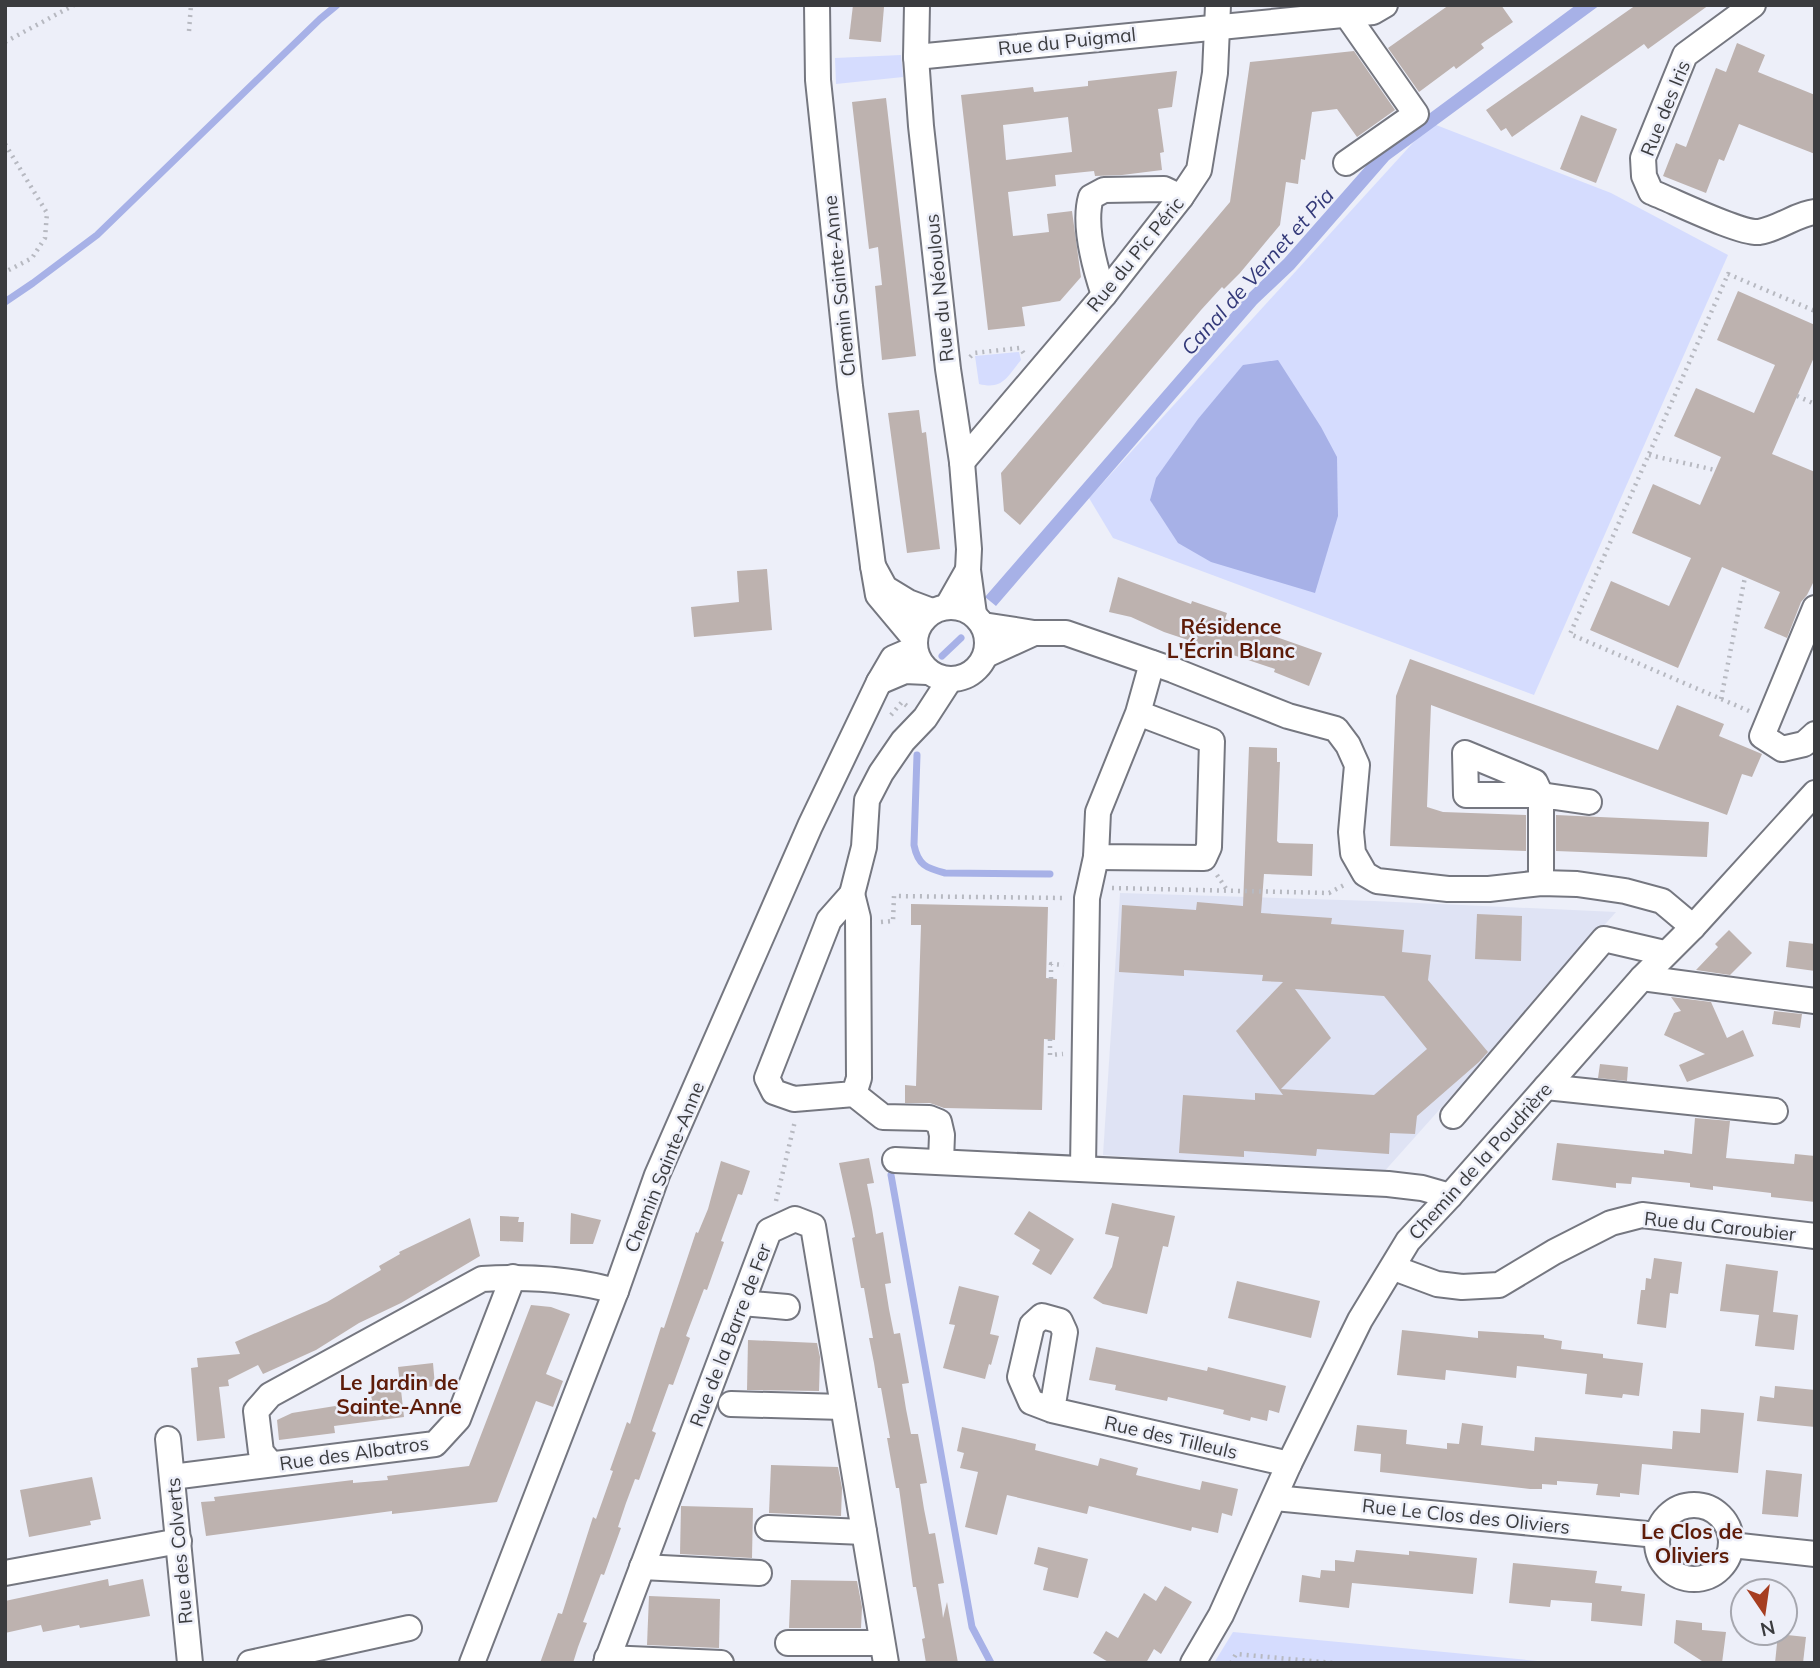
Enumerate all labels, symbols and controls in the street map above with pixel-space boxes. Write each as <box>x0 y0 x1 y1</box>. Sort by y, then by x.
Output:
street label: Rue du Puigmal <box>997 22 1137 60</box>
street label: Rue des Iris <box>1635 57 1695 159</box>
water label: Canal de Vernet et Pia <box>1175 182 1339 360</box>
street label: Rue du Pic Péric <box>1081 192 1189 316</box>
street label: Chemin Sainte-Anne <box>818 194 860 378</box>
street label: Rue du Néoulous <box>919 213 959 363</box>
district label: Résidence L'Écrin Blanc <box>1167 613 1295 663</box>
street label: Chemin de la Poudrière <box>1403 1077 1557 1245</box>
street label: Chemin Sainte-Anne <box>619 1078 709 1256</box>
street label: Rue du Caroubier <box>1643 1206 1797 1246</box>
street label: Rue de la Barre de Fer <box>684 1240 776 1430</box>
district label: Le Jardin de Sainte-Anne <box>336 1369 462 1419</box>
street label: Rue des Tilleuls <box>1102 1410 1240 1464</box>
street label: Rue des Albatros <box>278 1431 430 1475</box>
street label: Rue des Colverts <box>161 1477 197 1625</box>
street label: Rue Le Clos des Oliviers <box>1361 1493 1571 1539</box>
district label: Le Clos de Oliviers <box>1641 1518 1743 1568</box>
north arrow <box>1729 1577 1799 1647</box>
text: N <box>1758 1615 1778 1642</box>

